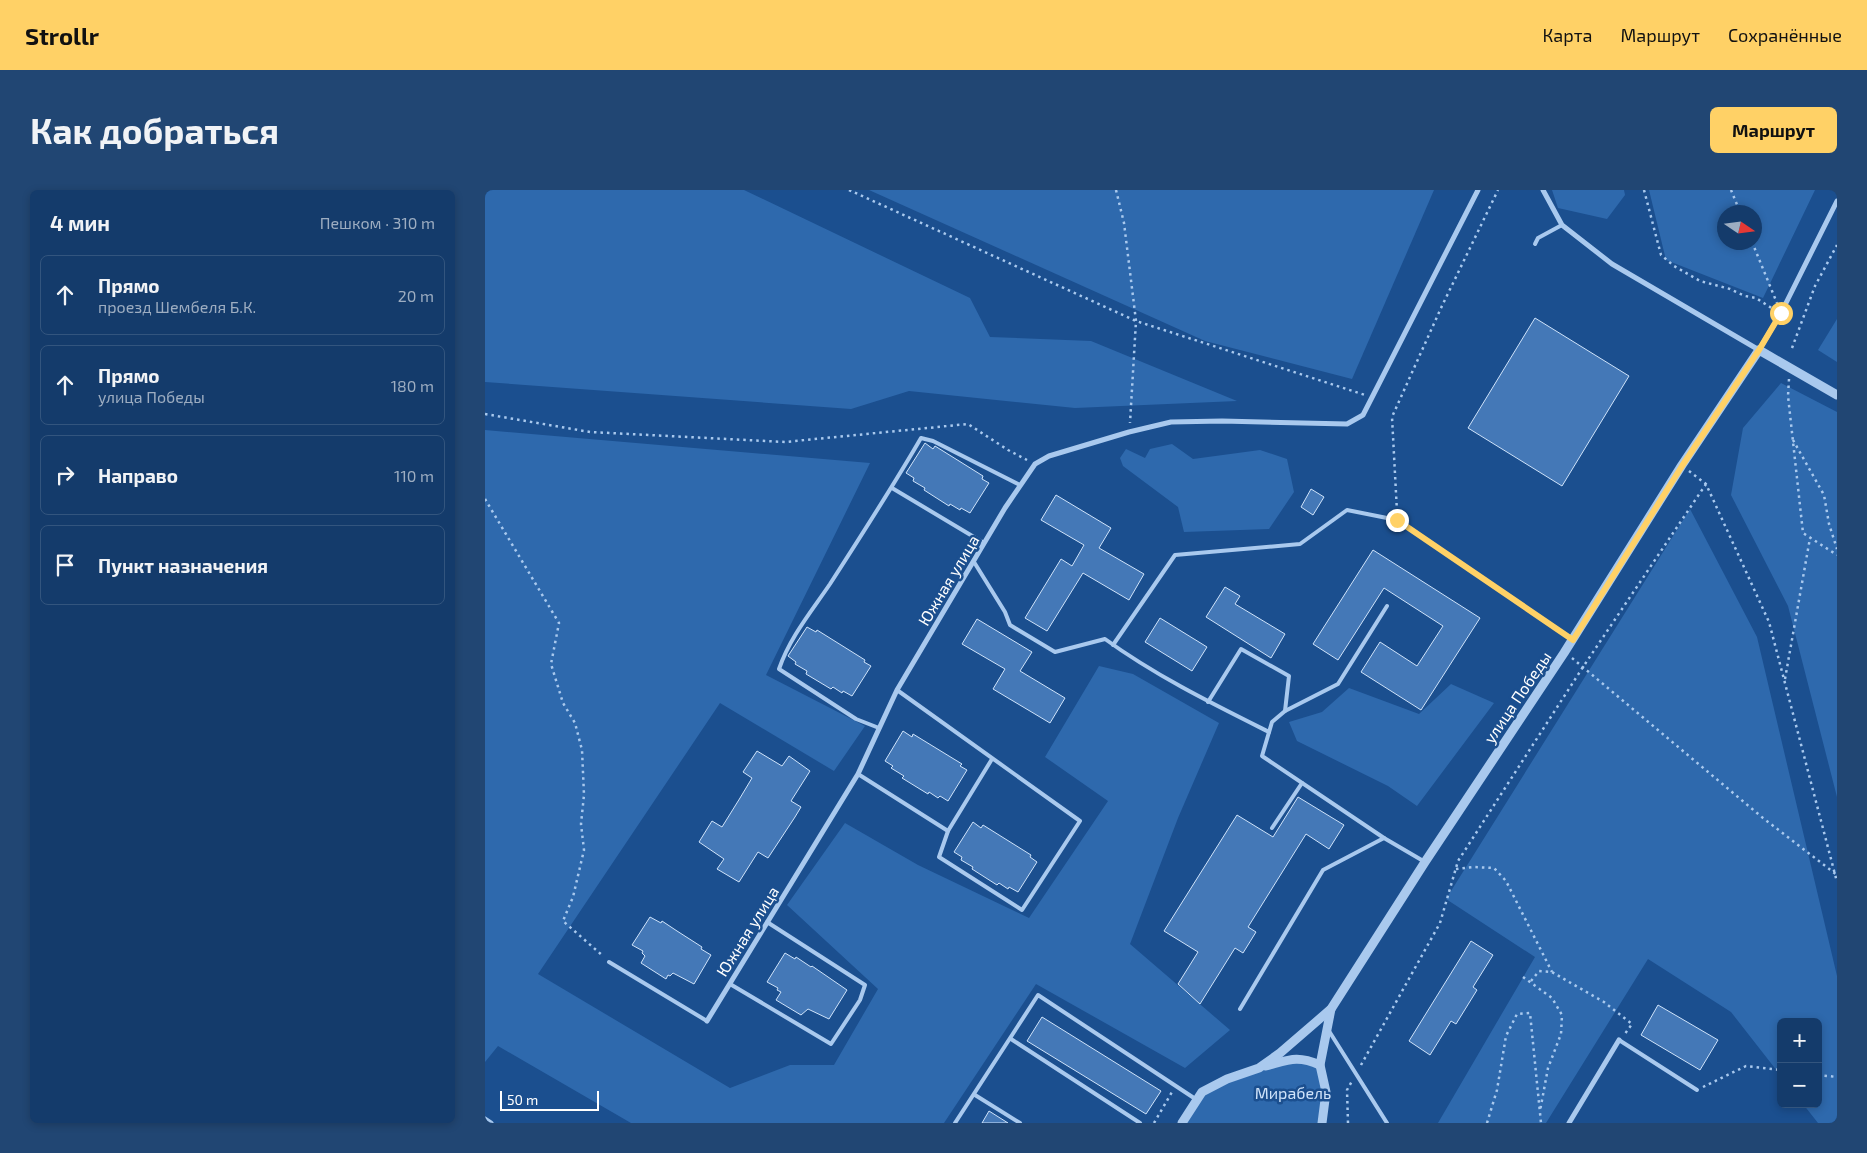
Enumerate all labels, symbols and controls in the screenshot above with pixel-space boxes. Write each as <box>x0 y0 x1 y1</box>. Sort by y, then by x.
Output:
text: Strollr <box>25 21 99 50</box>
text: Карта <box>1542 24 1592 46</box>
text: Маршрут <box>1620 24 1700 46</box>
text: Сохранённые <box>1728 24 1842 46</box>
button: Маршрут <box>1710 107 1837 153</box>
text: Как добраться <box>30 109 279 151</box>
north arrow <box>1717 205 1762 250</box>
text: 4 мин <box>50 210 110 235</box>
text: Пешком · 310 m <box>320 213 435 232</box>
text: Прямо <box>98 274 160 297</box>
icon: ahead <box>51 281 79 309</box>
text: 20 m <box>398 286 434 305</box>
text: проезд Шембеля Б.К. <box>98 297 256 316</box>
route start <box>1770 302 1793 325</box>
text: Прямо <box>98 364 160 387</box>
icon: ahead <box>51 371 79 399</box>
text: 180 m <box>391 376 434 395</box>
text: улица Победы <box>98 387 205 406</box>
icon: right <box>51 461 79 489</box>
text: Направо <box>98 464 178 487</box>
text: 110 m <box>394 466 434 485</box>
route end <box>1386 509 1409 532</box>
street label: Южная улица <box>913 531 983 629</box>
icon: arrive <box>51 551 79 579</box>
text: Пункт назначения <box>98 554 268 577</box>
street label: улица Победы <box>1479 647 1556 747</box>
street label: Южная улица <box>712 882 783 980</box>
map controls <box>1777 1018 1822 1108</box>
button: + <box>1777 1018 1822 1063</box>
button: − <box>1777 1063 1822 1108</box>
park label: Мирабель <box>1255 1083 1331 1102</box>
scale bar <box>500 1088 599 1111</box>
text: 50 m <box>507 1091 538 1108</box>

